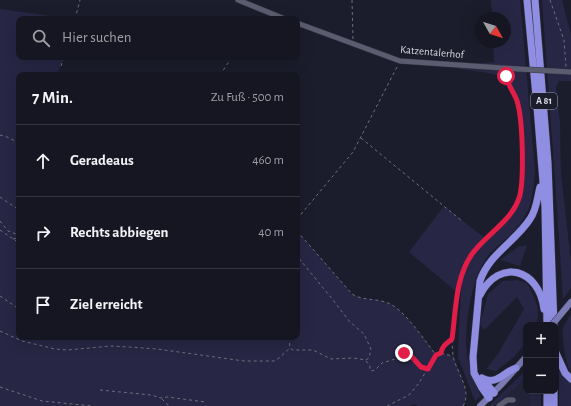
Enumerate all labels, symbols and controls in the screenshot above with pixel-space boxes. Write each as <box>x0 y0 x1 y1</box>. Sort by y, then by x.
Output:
north arrow <box>475 12 511 48</box>
search box <box>16 16 300 60</box>
icon: search <box>30 27 52 49</box>
text: Hier suchen <box>62 30 132 45</box>
street label: Katzentalerhof <box>400 44 465 60</box>
route start <box>497 67 515 85</box>
text: 7 Min. <box>32 89 73 106</box>
text: Zu Fuß · 500 m <box>211 91 284 104</box>
road number: A 81 <box>531 93 557 109</box>
icon: ahead <box>32 150 54 172</box>
text: Geradeaus <box>70 153 134 168</box>
text: 460 m <box>252 154 284 167</box>
icon: right <box>32 222 54 244</box>
text: Rechts abbiegen <box>70 225 168 240</box>
text: 40 m <box>258 226 284 239</box>
icon: arrive <box>32 294 54 316</box>
text: Ziel erreicht <box>70 297 143 312</box>
map controls <box>523 322 559 394</box>
button: + <box>523 322 559 358</box>
route end <box>395 344 413 362</box>
button: − <box>523 358 559 394</box>

